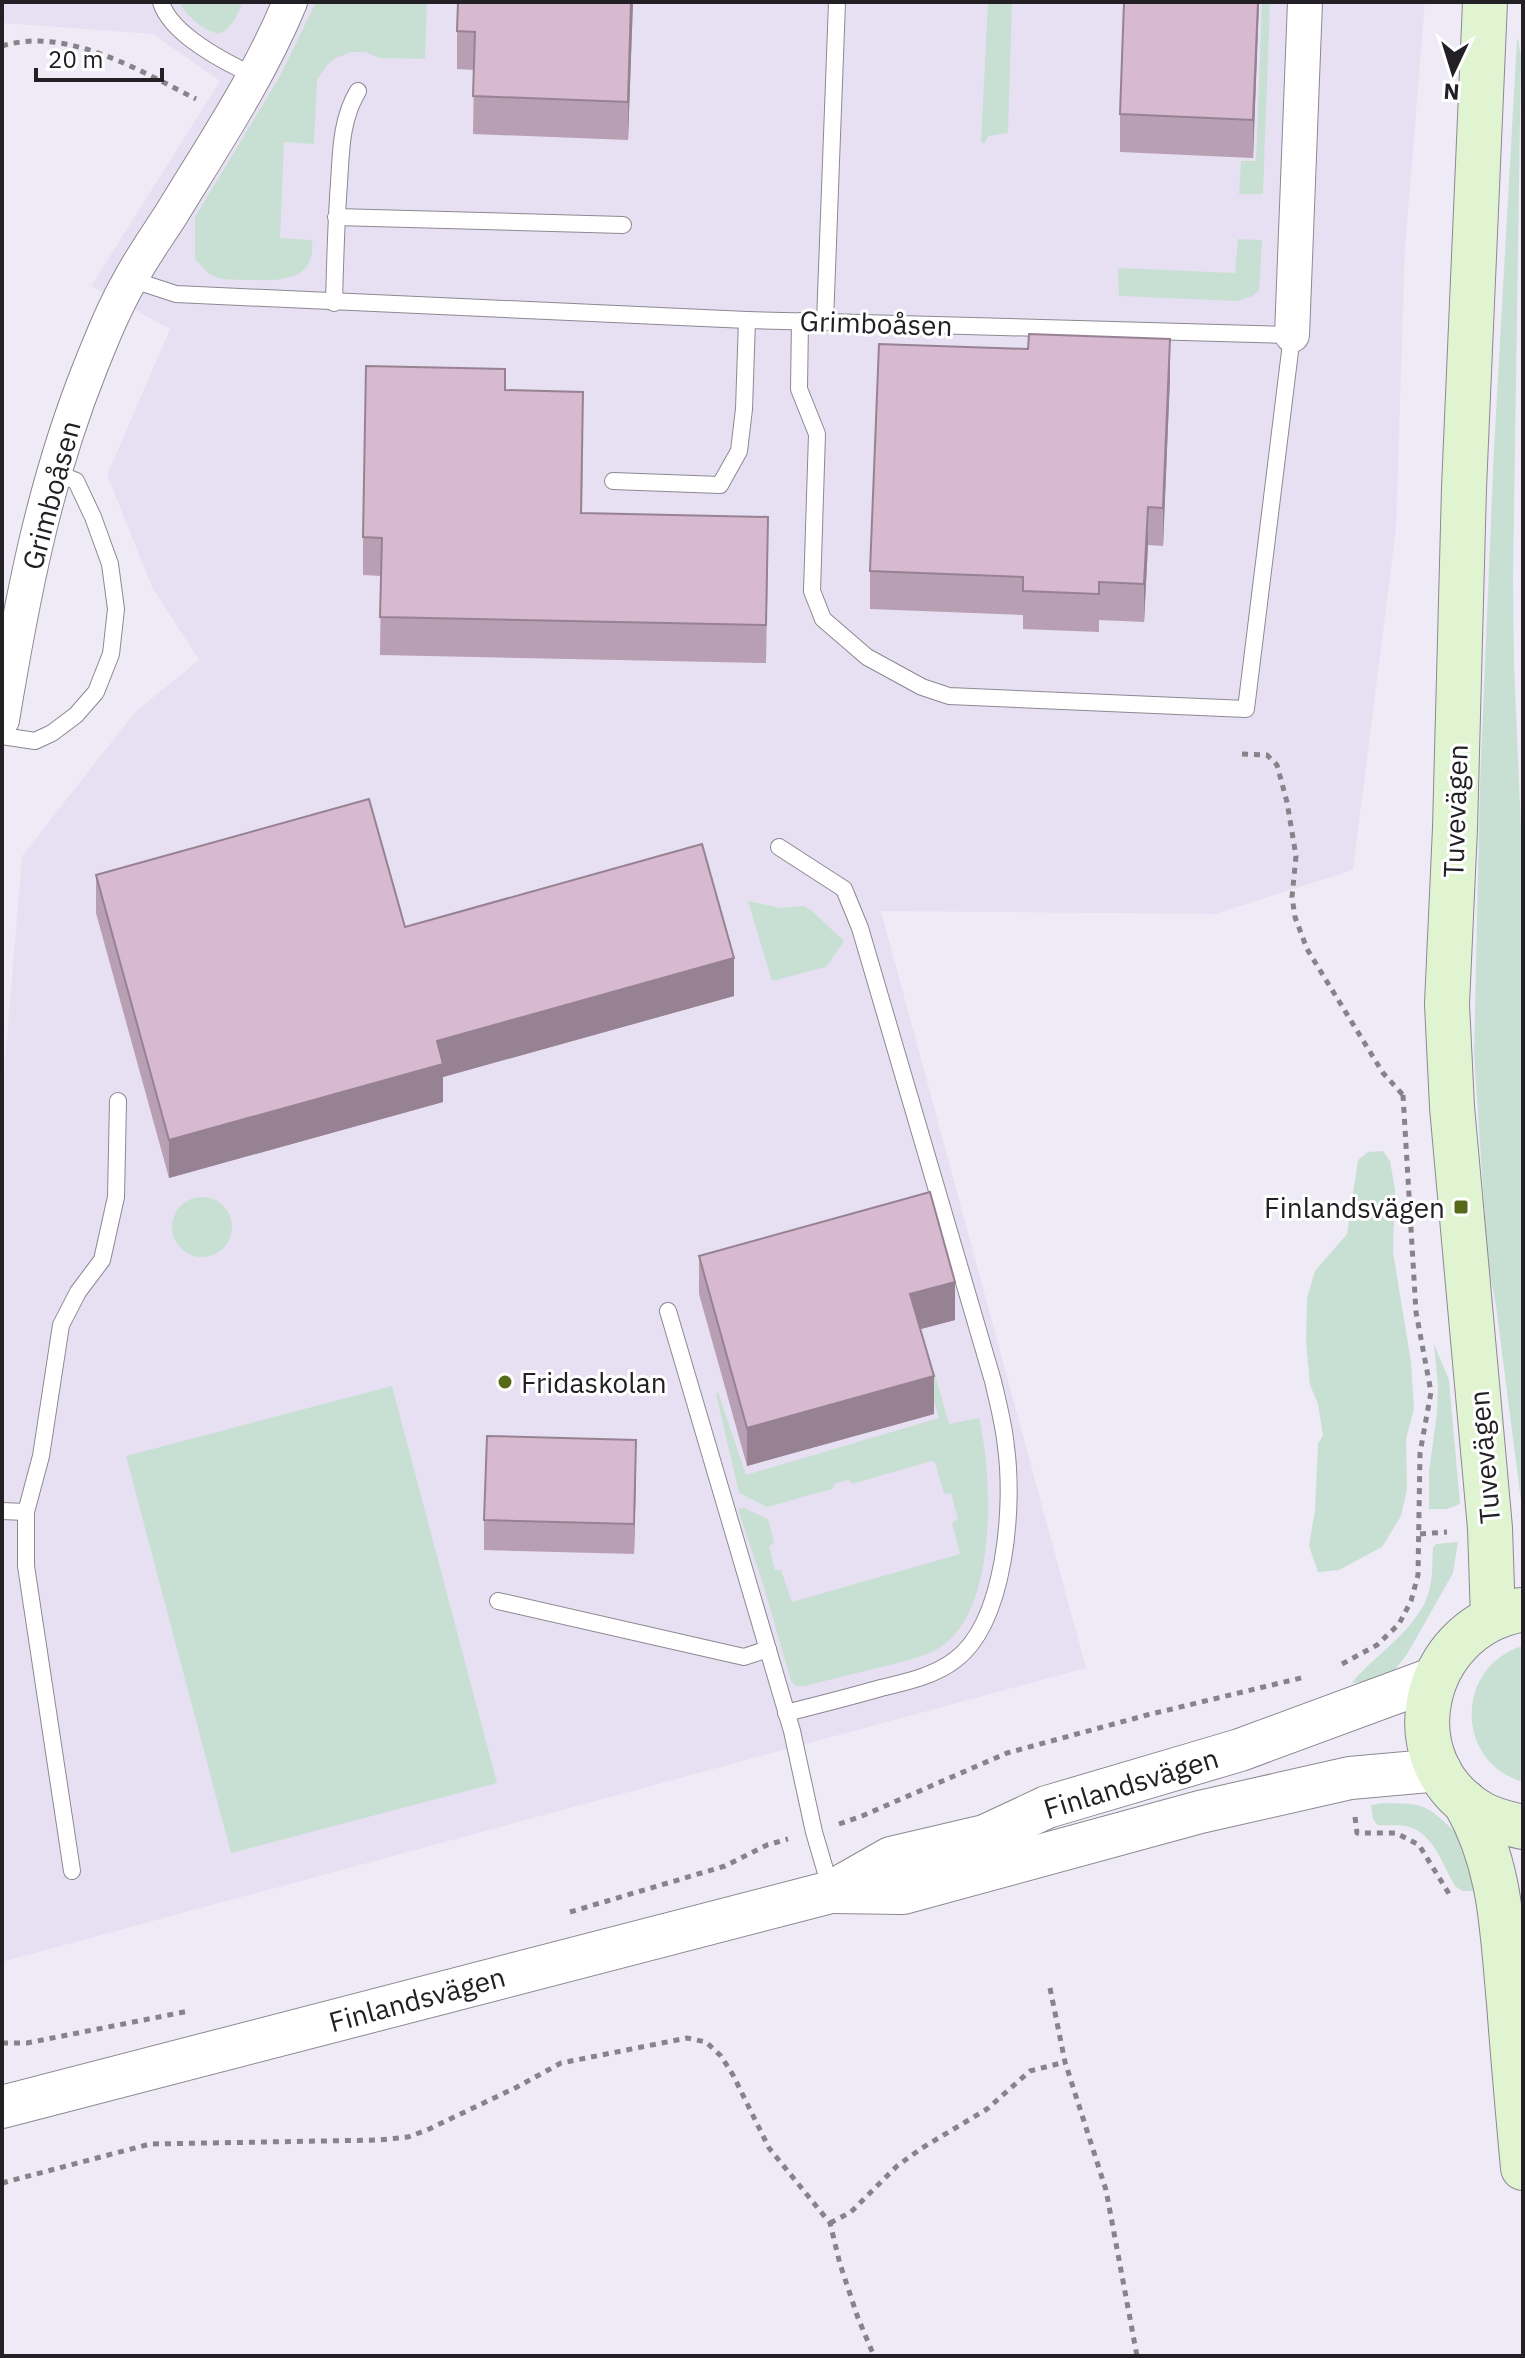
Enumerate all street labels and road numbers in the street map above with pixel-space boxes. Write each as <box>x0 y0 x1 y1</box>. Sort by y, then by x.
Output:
street label: Grimboåsen <box>799 302 953 344</box>
street label: Grimboåsen <box>13 416 89 574</box>
street label: Tuvevägen <box>1434 744 1476 878</box>
street label: Tuvevägen <box>1460 1389 1508 1525</box>
street label: Finlandsvägen <box>1039 1739 1223 1827</box>
street label: Finlandsvägen <box>325 1958 509 2040</box>

